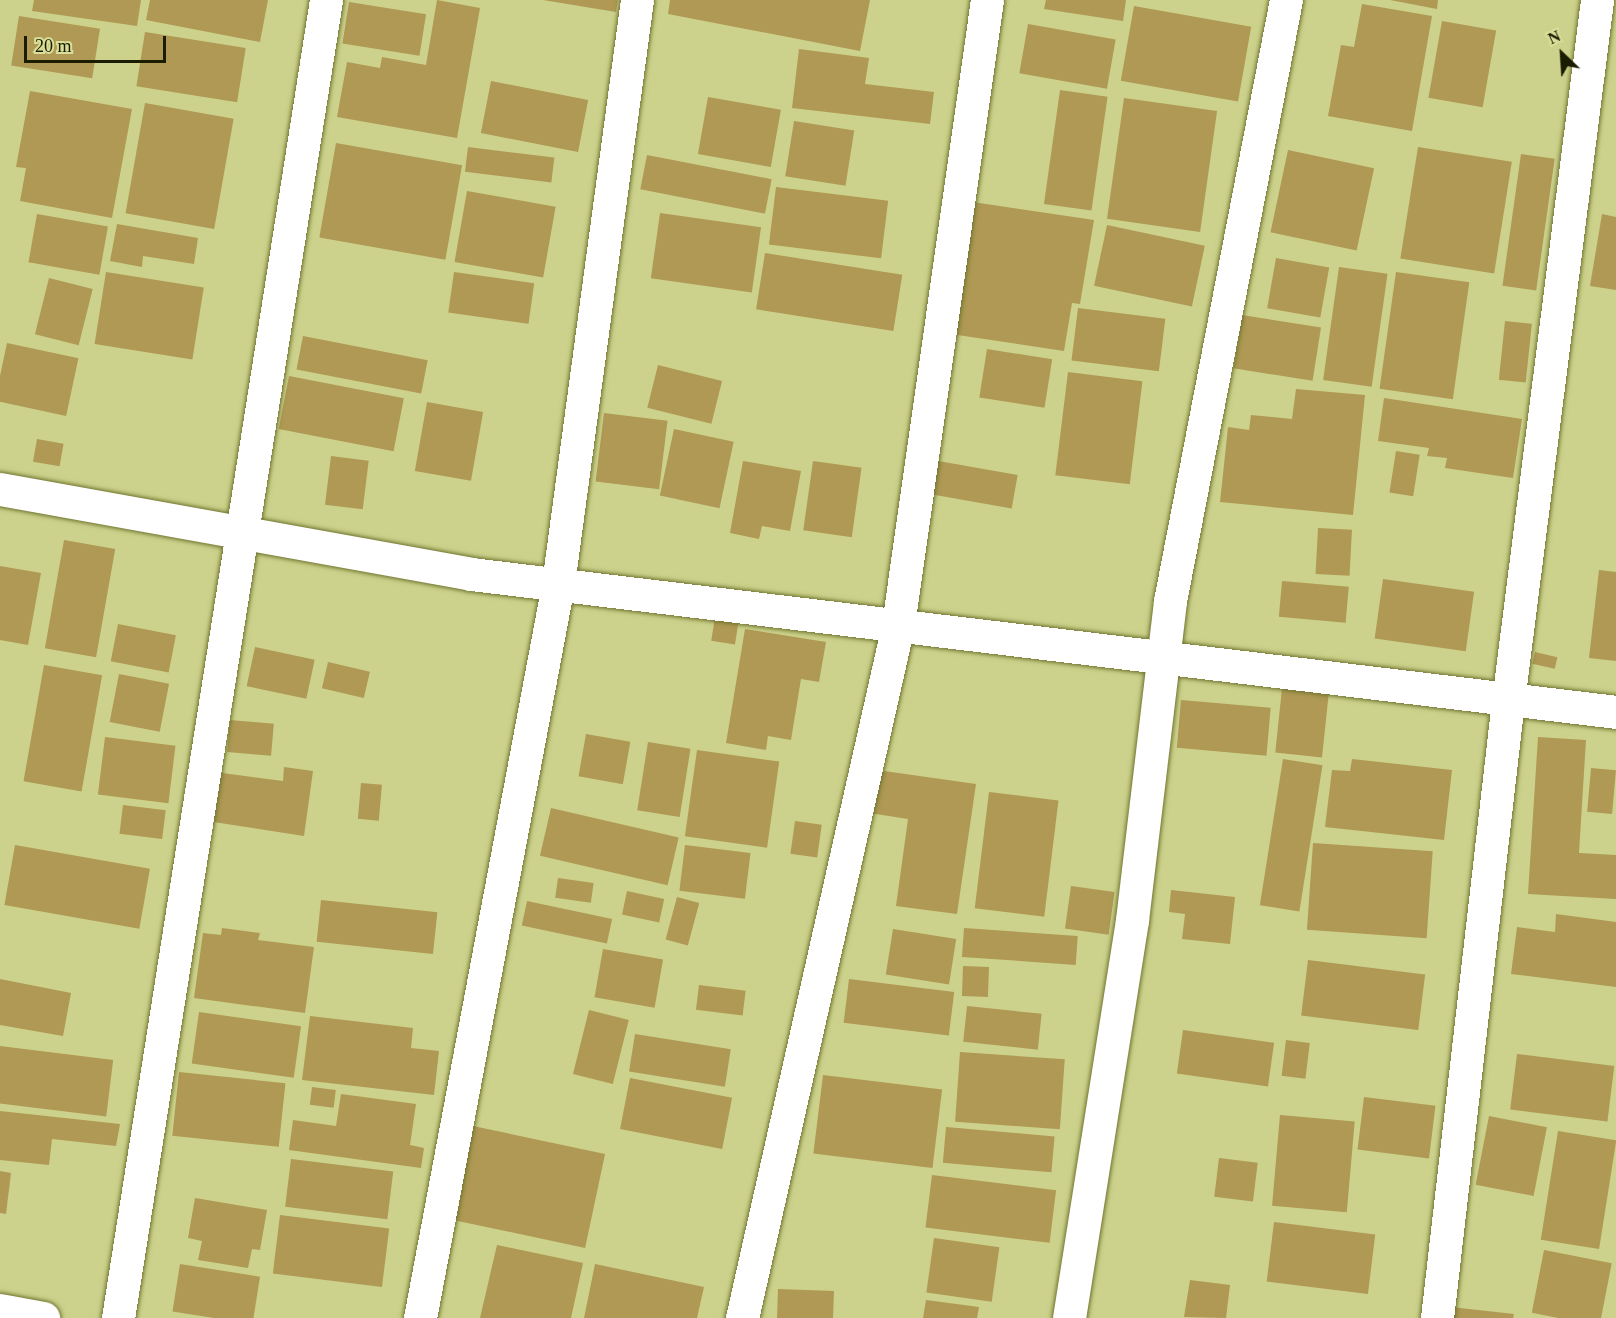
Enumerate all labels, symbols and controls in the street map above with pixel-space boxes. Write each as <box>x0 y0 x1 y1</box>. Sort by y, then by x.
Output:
scale bar <box>27 24 170 62</box>
north arrow <box>1532 24 1592 84</box>
text: N <box>1545 27 1563 47</box>
text: 20 m <box>35 36 72 56</box>

